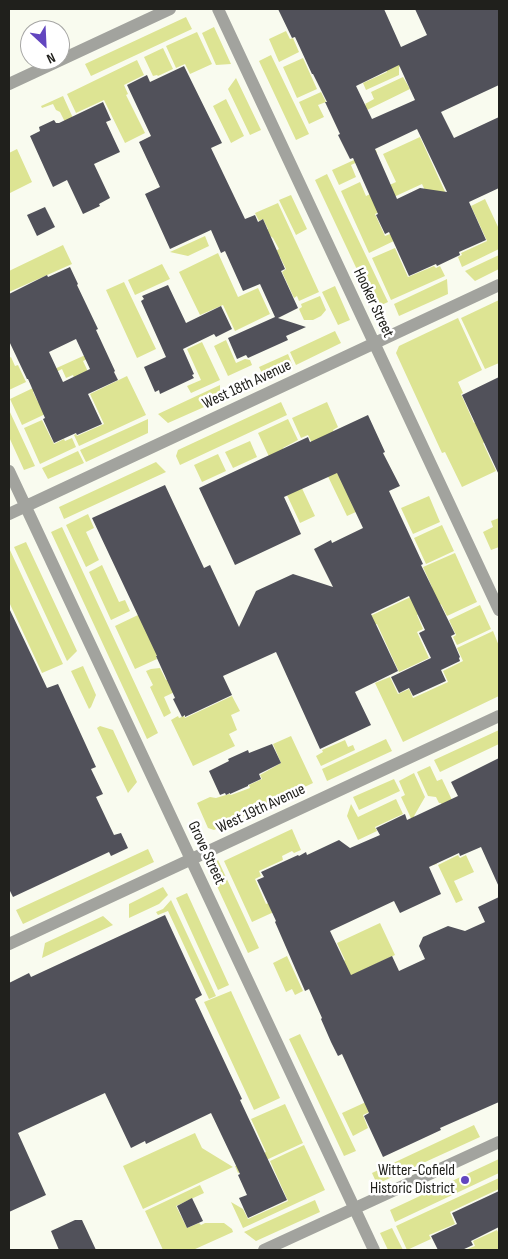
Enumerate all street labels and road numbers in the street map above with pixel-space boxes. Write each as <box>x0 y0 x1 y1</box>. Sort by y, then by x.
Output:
street label: Hooker Street <box>349 265 397 341</box>
street label: West 18th Avenue <box>200 356 294 414</box>
street label: West 19th Avenue <box>213 780 309 838</box>
street label: Grove Street <box>183 818 229 888</box>

